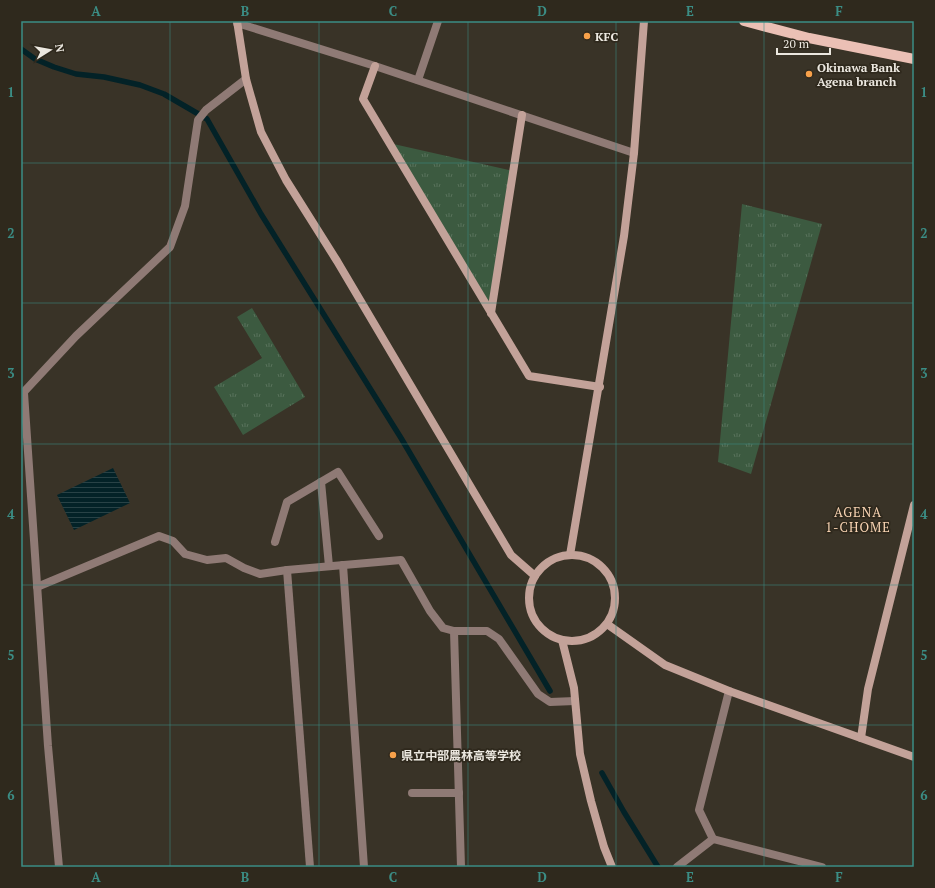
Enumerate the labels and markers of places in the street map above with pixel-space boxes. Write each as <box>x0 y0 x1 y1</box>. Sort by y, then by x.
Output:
place label: KFC <box>595 29 618 44</box>
marker: KFC <box>582 31 592 41</box>
place label: Okinawa Bank Agena branch <box>817 60 900 89</box>
marker: Okinawa Bank Agena branch <box>804 69 814 79</box>
place label: 県立中部農林高等学校 <box>401 748 521 763</box>
marker: 県立中部農林高等学校 <box>388 750 398 760</box>

